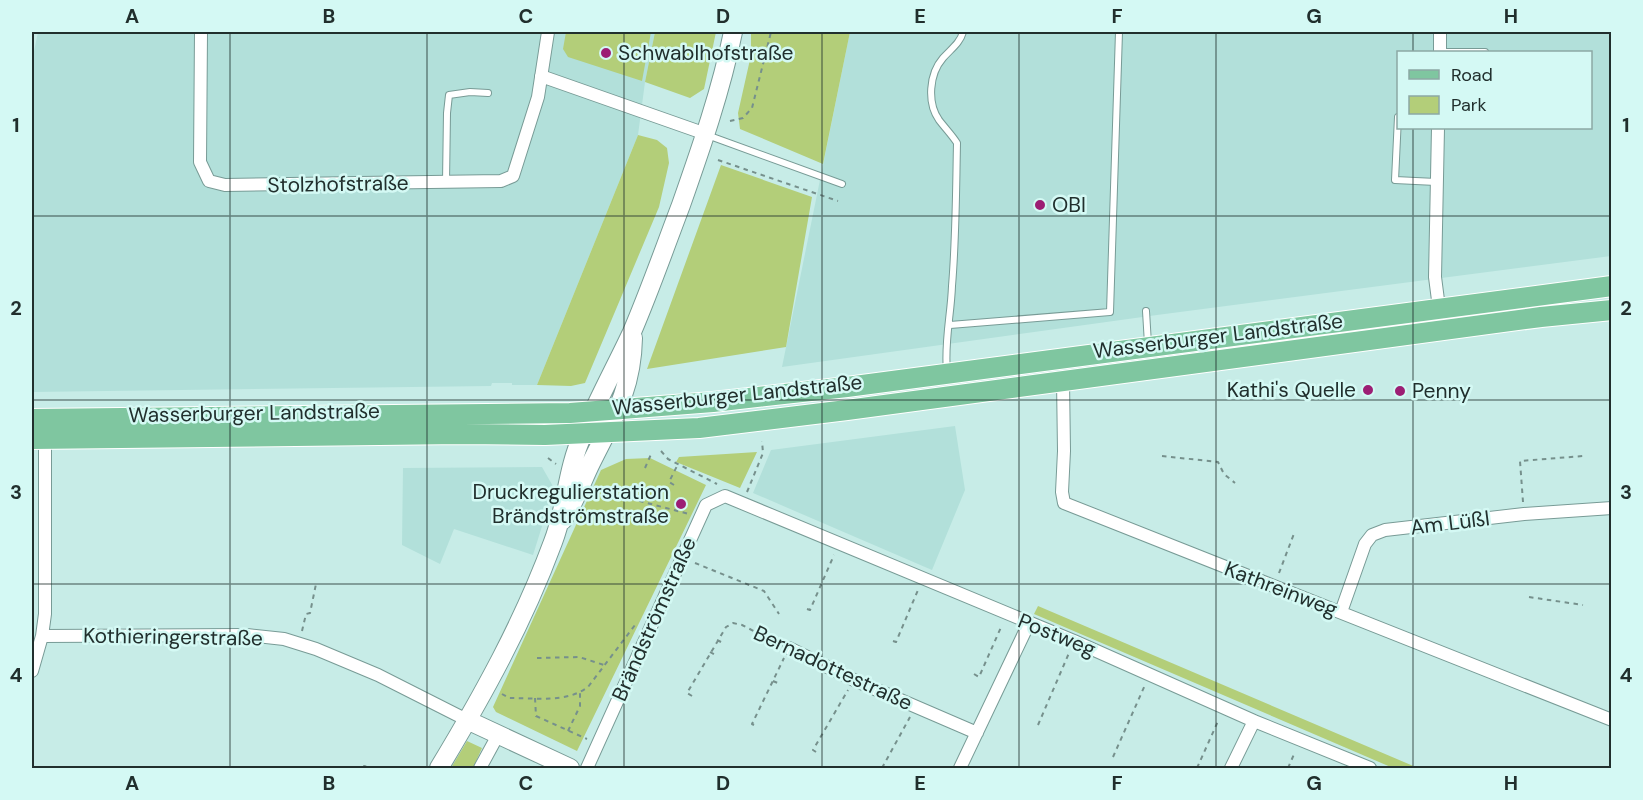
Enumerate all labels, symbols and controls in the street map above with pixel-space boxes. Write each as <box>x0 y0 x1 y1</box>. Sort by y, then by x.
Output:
text: A <box>125 3 139 29</box>
text: B <box>323 3 335 29</box>
text: C <box>519 3 533 29</box>
text: D <box>716 3 730 29</box>
text: E <box>914 3 926 29</box>
text: F <box>1111 3 1123 29</box>
text: G <box>1306 3 1322 29</box>
text: H <box>1504 3 1518 29</box>
place label: Schwablhofstraße <box>618 39 794 67</box>
marker: Schwablhofstraße <box>599 46 613 60</box>
legend <box>1397 51 1592 129</box>
text: Road <box>1451 63 1493 87</box>
text: Park <box>1451 93 1487 117</box>
text: 1 <box>12 112 20 138</box>
text: 1 <box>1622 112 1630 138</box>
street label: Stolzhofstraße <box>267 169 409 199</box>
place label: OBI <box>1052 191 1086 219</box>
marker: OBI <box>1033 198 1047 212</box>
text: 2 <box>10 295 22 321</box>
text: 2 <box>1620 295 1632 321</box>
street label: Wasserburger Landstraße <box>1091 307 1345 365</box>
street label: Wasserburger Landstraße <box>610 368 864 422</box>
place label: Kathi's Quelle <box>1227 376 1356 404</box>
place label: Penny <box>1412 377 1471 405</box>
marker: Kathi's Quelle <box>1361 383 1375 397</box>
marker: Penny <box>1393 384 1407 398</box>
street label: Wasserburger Landstraße <box>128 397 380 429</box>
place label: Druckregulierstation Brändströmstraße <box>473 478 669 530</box>
text: 3 <box>10 479 22 505</box>
text: 3 <box>1620 479 1632 505</box>
marker: Druckregulierstation Brändströmstraße <box>674 497 688 511</box>
street label: Am Lüßl <box>1409 504 1491 542</box>
street label: Brändströmstraße <box>605 532 703 706</box>
street label: Kathreinweg <box>1221 555 1342 623</box>
street label: Postweg <box>1014 607 1100 663</box>
street label: Bernadottestraße <box>749 619 917 717</box>
street label: Kothieringerstraße <box>83 621 263 653</box>
text: 4 <box>10 662 23 688</box>
text: 4 <box>1620 662 1633 688</box>
text: A <box>125 770 139 796</box>
text: B <box>323 770 335 796</box>
text: C <box>519 770 533 796</box>
text: D <box>716 770 730 796</box>
text: E <box>914 770 926 796</box>
text: F <box>1111 770 1123 796</box>
text: G <box>1306 770 1322 796</box>
text: H <box>1504 770 1518 796</box>

